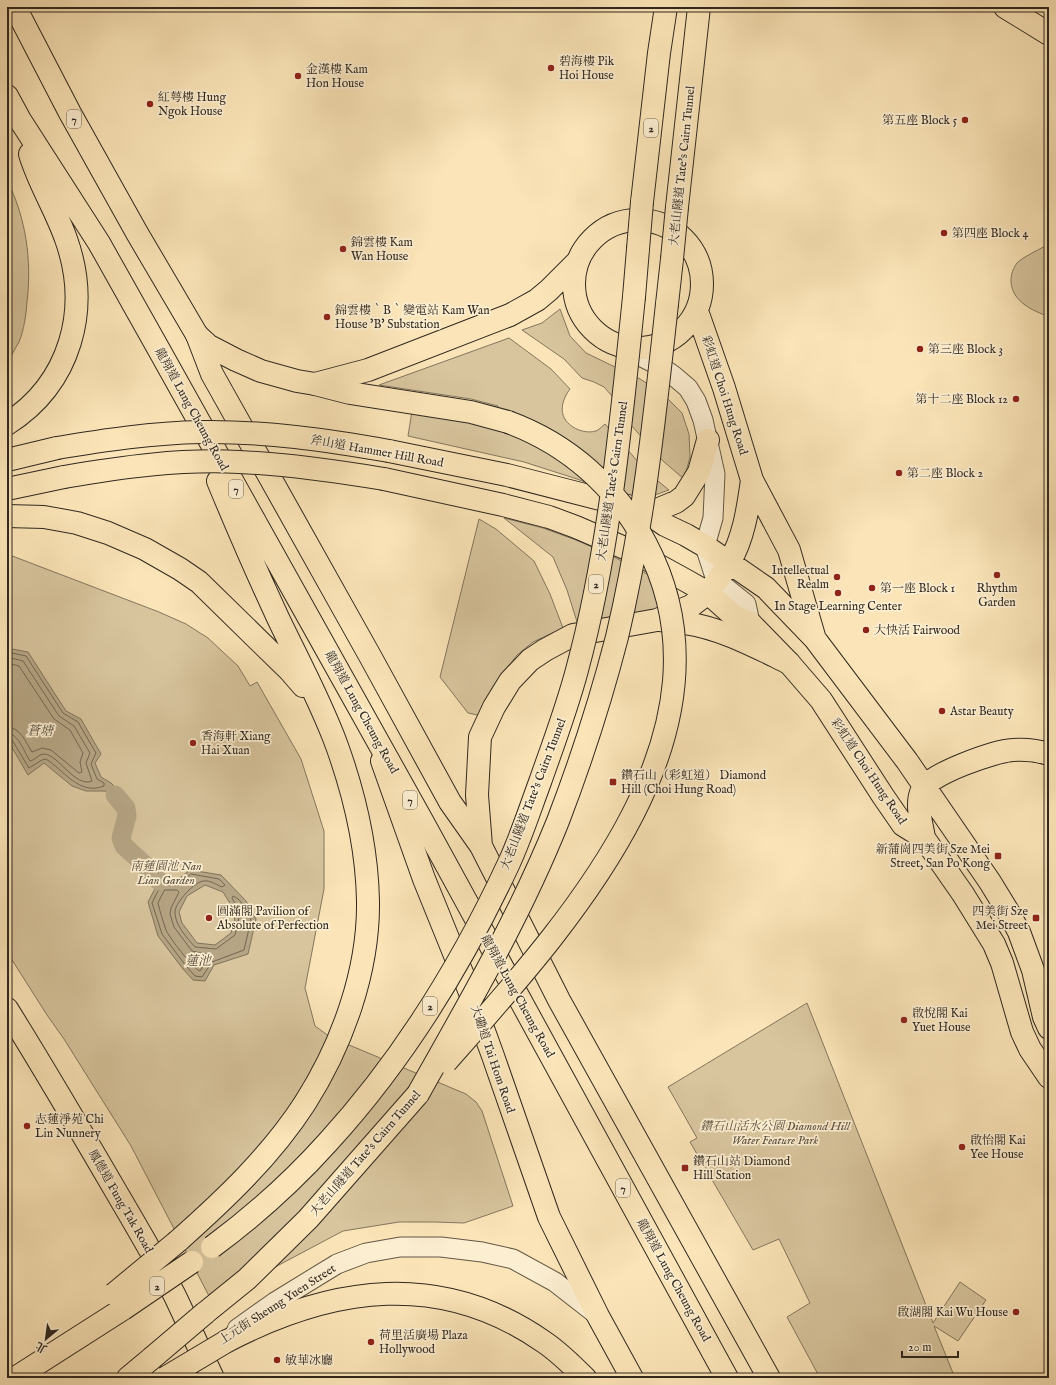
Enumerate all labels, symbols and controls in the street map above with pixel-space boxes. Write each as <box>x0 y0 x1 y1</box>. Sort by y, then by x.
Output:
place label: 碧海樓 Pik Hoi House <box>559 54 615 83</box>
place label: 金漢樓 Kam Hon House <box>306 62 368 91</box>
marker: 碧海樓 Pik Hoi House <box>546 63 556 73</box>
marker: 金漢樓 Kam Hon House <box>293 71 303 81</box>
street label: 大老山隧道 Tate's Cairn Tunnel <box>667 84 698 247</box>
place label: 紅萼樓 Hung Ngok House <box>158 90 226 119</box>
marker: 紅萼樓 Hung Ngok House <box>145 99 155 109</box>
road number: 7 <box>67 110 81 128</box>
place label: 第五座 Block 5 <box>882 113 958 128</box>
marker: 第五座 Block 5 <box>960 115 970 125</box>
road number: 2 <box>644 119 658 137</box>
place label: 第四座 Block 4 <box>952 226 1028 241</box>
marker: 第四座 Block 4 <box>939 228 949 238</box>
place label: 錦雲樓 Kam Wan House <box>350 235 413 264</box>
marker: 錦雲樓 Kam Wan House <box>338 244 348 254</box>
place label: 錦雲樓‵B‵變電站 Kam Wan House 'B' Substation <box>334 303 490 332</box>
marker: 錦雲樓‵B‵變電站 Kam Wan House 'B' Substation <box>322 312 332 322</box>
street label: 彩虹道 Choi Hung Road <box>698 333 751 457</box>
place label: 第三座 Block 3 <box>928 342 1003 357</box>
marker: 第三座 Block 3 <box>915 344 925 354</box>
street label: 龍翔道 Lung Cheung Road <box>152 345 232 474</box>
place label: 第十二座 Block 12 <box>915 392 1008 407</box>
marker: 第十二座 Block 12 <box>1011 394 1021 404</box>
street label: 大老山隧道 Tate's Cairn Tunnel <box>594 400 631 562</box>
street label: 斧山道 Hammer Hill Road <box>309 432 445 471</box>
place label: 第二座 Block 2 <box>907 466 983 481</box>
marker: 第二座 Block 2 <box>894 468 904 478</box>
road number: 7 <box>229 480 243 498</box>
place label: Intellectual Realm <box>772 563 830 592</box>
marker: Rhythm Garden <box>992 570 1002 580</box>
marker: Intellectual Realm <box>832 572 842 582</box>
road number: 2 <box>589 575 603 593</box>
place label: 第一座 Block 1 <box>880 581 955 596</box>
place label: Rhythm Garden <box>976 581 1018 610</box>
marker: 第一座 Block 1 <box>867 583 877 593</box>
marker: In Stage Learning Center <box>833 588 843 598</box>
place label: In Stage Learning Center <box>774 599 902 614</box>
place label: 大快活 Fairwood <box>874 623 961 638</box>
marker: 大快活 Fairwood <box>861 625 871 635</box>
street label: 龍翔道 Lung Cheung Road <box>322 648 402 777</box>
place label: Astar Beauty <box>949 704 1014 719</box>
marker: Astar Beauty <box>937 706 947 716</box>
street label: 彩虹道 Choi Hung Road <box>827 715 910 828</box>
street label: 大老山隧道 Tate's Cairn Tunnel <box>498 716 570 872</box>
water label: 蒼塘 <box>27 723 55 740</box>
place label: 香海軒 Xiang Hai Xuan <box>201 729 271 758</box>
marker: 香海軒 Xiang Hai Xuan <box>188 738 198 748</box>
place label: 鑽石山（彩虹道） Diamond Hill (Choi Hung Road) <box>621 768 767 797</box>
marker: 鑽石山（彩虹道） Diamond Hill (Choi Hung Road) <box>608 777 618 787</box>
road number: 7 <box>403 791 417 809</box>
place label: 新蒲崗四美街 Sze Mei Street, San Po Kong <box>876 842 990 871</box>
marker: 新蒲崗四美街 Sze Mei Street, San Po Kong <box>993 851 1003 861</box>
park label: 南蓮園池 Nan Lian Garden <box>130 859 202 888</box>
place label: 圓滿閣 Pavilion of Absolute of Perfection <box>216 904 330 933</box>
place label: 四美街 Sze Mei Street <box>972 904 1028 933</box>
marker: 圓滿閣 Pavilion of Absolute of Perfection <box>204 913 214 923</box>
marker: 四美街 Sze Mei Street <box>1031 913 1041 923</box>
street label: 龍翔道 Lung Cheung Road <box>478 932 558 1061</box>
water label: 蓮池 <box>185 953 213 970</box>
road number: 2 <box>423 997 437 1015</box>
street label: 大磡道 Tai Hom Road <box>467 1003 518 1116</box>
place label: 啟悅閣 Kai Yuet House <box>912 1006 971 1035</box>
marker: 啟悅閣 Kai Yuet House <box>899 1015 909 1025</box>
street label: 大老山隧道 Tate's Cairn Tunnel <box>307 1087 424 1219</box>
place label: 志蓮淨苑 Chi Lin Nunnery <box>35 1112 104 1141</box>
park label: 鑽石山活水公園 Diamond Hill Water Feature Park <box>700 1119 851 1148</box>
marker: 志蓮淨苑 Chi Lin Nunnery <box>22 1121 32 1131</box>
place label: 啟怡閣 Kai Yee House <box>970 1133 1026 1162</box>
marker: 啟怡閣 Kai Yee House <box>957 1142 967 1152</box>
street label: 鳳德道 Fung Tak Road <box>85 1147 157 1256</box>
place label: 鑽石山站 Diamond Hill Station <box>693 1154 791 1183</box>
marker: 鑽石山站 Diamond Hill Station <box>680 1163 690 1173</box>
road number: 7 <box>616 1179 630 1197</box>
street label: 龍翔道 Lung Cheung Road <box>634 1216 714 1345</box>
street label: 上元街 Sheung Yuen Street <box>216 1261 339 1348</box>
road number: 2 <box>150 1277 164 1295</box>
place label: 啟湖閣 Kai Wu House <box>897 1305 1008 1320</box>
marker: 啟湖閣 Kai Wu House <box>1011 1307 1021 1317</box>
north arrow <box>26 1319 66 1359</box>
place label: 荷里活廣場 Plaza Hollywood <box>379 1328 469 1357</box>
scale bar <box>902 1333 958 1359</box>
marker: 荷里活廣場 Plaza Hollywood <box>366 1337 376 1347</box>
text: 北 <box>33 1338 50 1356</box>
text: 20 m <box>908 1340 931 1355</box>
place label: 敏華冰廳 <box>285 1353 333 1368</box>
marker: 敏華冰廳 <box>272 1355 282 1365</box>

